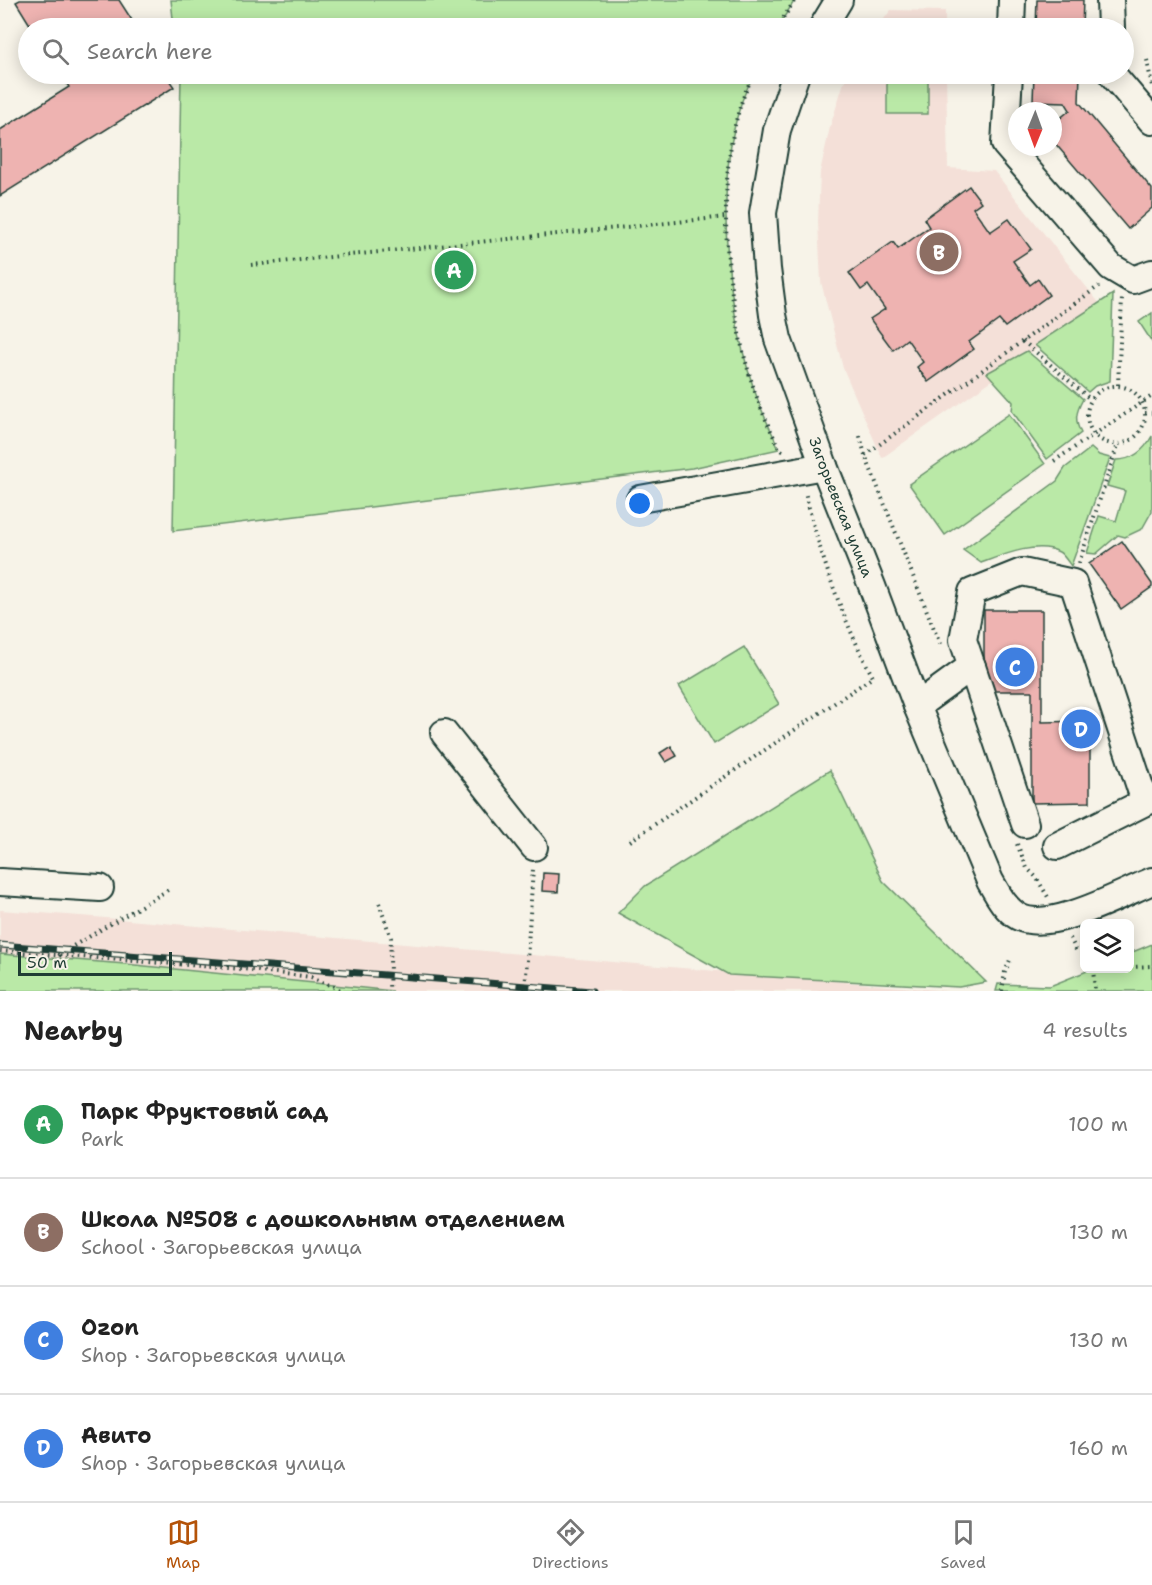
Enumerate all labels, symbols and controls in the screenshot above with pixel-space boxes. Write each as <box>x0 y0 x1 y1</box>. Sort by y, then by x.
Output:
search box <box>18 18 1134 84</box>
icon: search <box>39 35 72 68</box>
text: Search here <box>87 37 213 66</box>
north arrow <box>1008 102 1062 156</box>
pin: B <box>920 230 958 274</box>
pin: A <box>434 248 474 292</box>
street label: Загорьевская улица <box>804 434 878 581</box>
your location <box>625 489 654 518</box>
pin: C <box>996 644 1034 690</box>
pin: D <box>1062 706 1100 752</box>
map controls <box>1080 919 1134 973</box>
button: layers <box>1080 919 1134 973</box>
scale bar <box>18 949 172 977</box>
text: 50 m <box>27 952 67 973</box>
text: Nearby <box>24 1013 123 1048</box>
text: 4 results <box>1042 1017 1128 1043</box>
text: Парк Фруктовый сад <box>81 1097 328 1126</box>
text: A <box>36 1111 51 1137</box>
text: 100 m <box>1068 1111 1128 1137</box>
text: Park <box>81 1126 124 1152</box>
text: Школа №508 с дошкольным отделением <box>81 1205 565 1234</box>
text: B <box>37 1219 50 1245</box>
text: 130 m <box>1069 1219 1128 1245</box>
text: School · Загорьевская улица <box>81 1234 362 1260</box>
text: Ozon <box>81 1313 139 1342</box>
text: C <box>37 1327 50 1353</box>
text: 130 m <box>1069 1327 1128 1353</box>
text: Shop · Загорьевская улица <box>81 1342 345 1368</box>
text: Авито <box>81 1421 152 1450</box>
text: D <box>36 1435 51 1461</box>
text: 160 m <box>1069 1435 1128 1461</box>
text: Shop · Загорьевская улица <box>81 1450 345 1476</box>
tab: Map <box>166 1516 200 1573</box>
tab: Directions <box>532 1516 609 1573</box>
tab: Saved <box>941 1516 986 1573</box>

